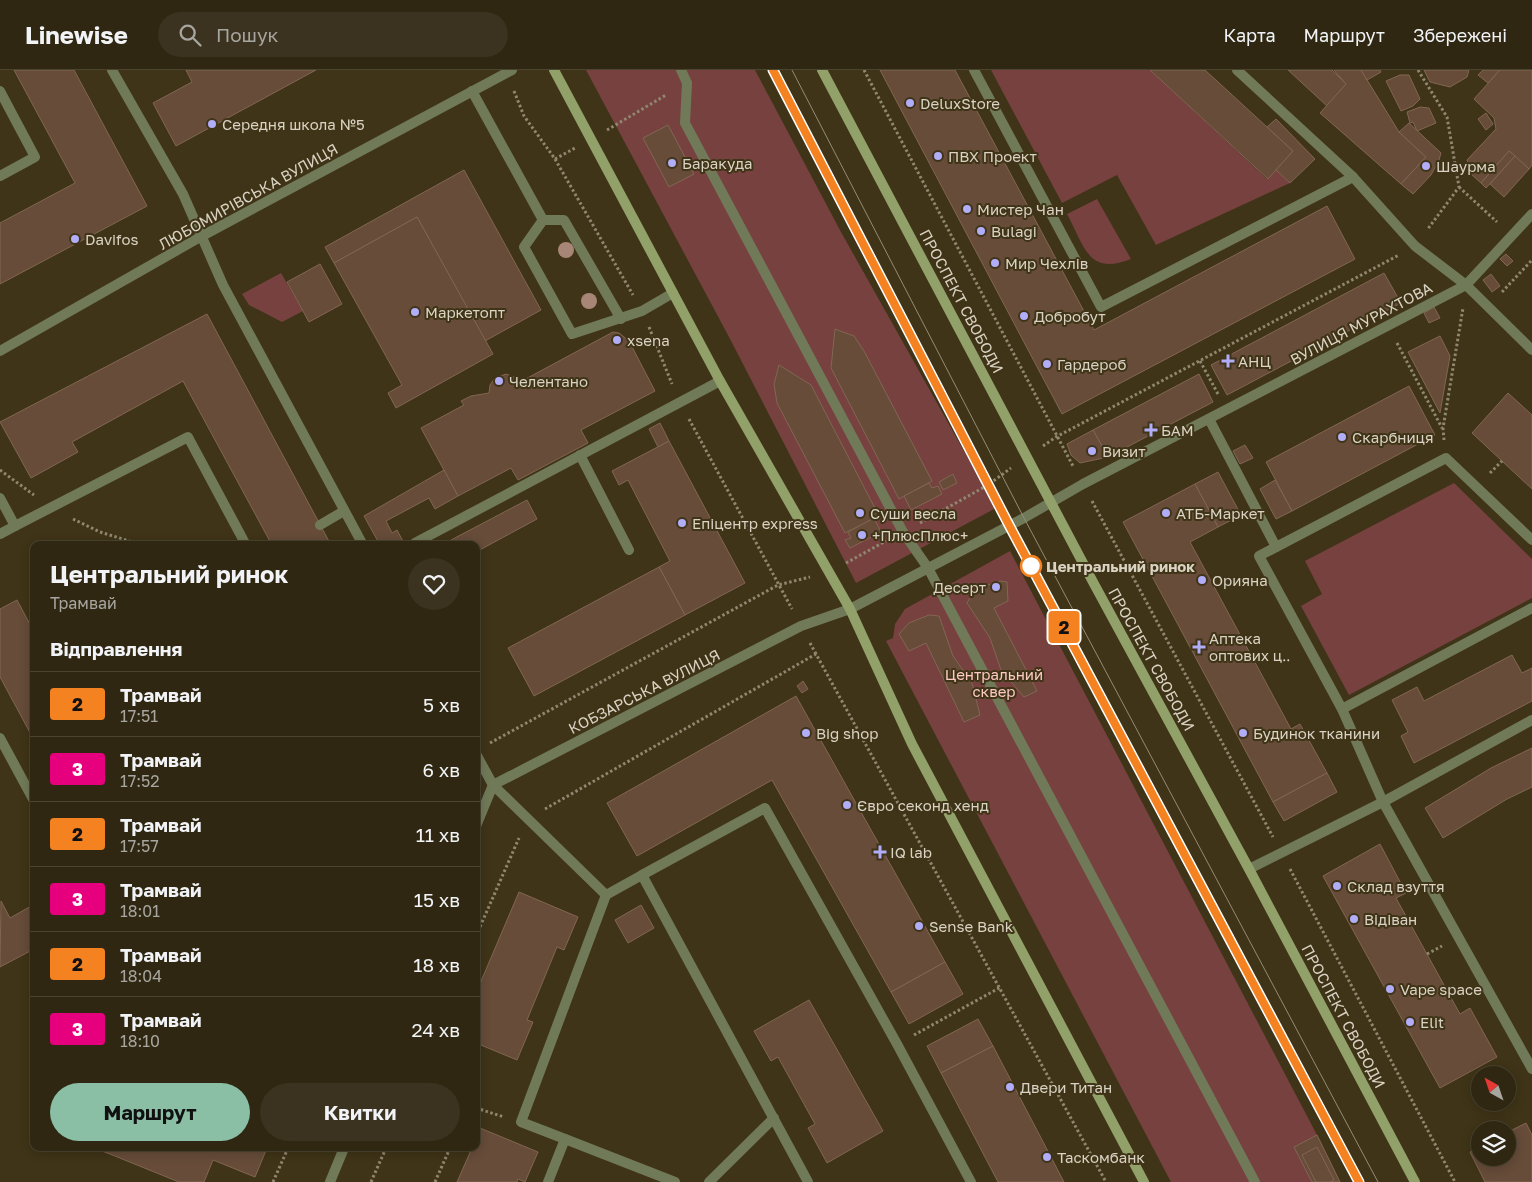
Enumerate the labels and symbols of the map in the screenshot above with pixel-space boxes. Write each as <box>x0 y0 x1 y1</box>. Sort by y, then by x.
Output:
place label: DeluxStore <box>920 94 1000 112</box>
marker: DeluxStore <box>904 97 916 109</box>
place label: Середня школа №5 <box>222 115 365 133</box>
marker: Середня школа №5 <box>206 118 218 130</box>
street label: ЛЮБОМИРІВСЬКА ВУЛИЦЯ <box>155 139 341 253</box>
place label: ПВХ Проект <box>948 147 1037 165</box>
marker: ПВХ Проект <box>932 150 944 162</box>
place label: Баракуда <box>682 154 753 172</box>
marker: Баракуда <box>666 157 678 169</box>
place label: Шаурма <box>1436 157 1496 175</box>
marker: Шаурма <box>1420 160 1432 172</box>
place label: Мистер Чан <box>977 200 1064 218</box>
marker: Мистер Чан <box>961 203 973 215</box>
place label: Bulagi <box>991 222 1037 240</box>
marker: Bulagi <box>975 225 987 237</box>
street label: ПРОСПЕКТ СВОБОДИ <box>916 226 1008 376</box>
place label: Davifos <box>85 230 138 248</box>
marker: Davifos <box>69 233 81 245</box>
place label: Мир Чехлів <box>1005 254 1088 272</box>
marker: Мир Чехлів <box>989 257 1001 269</box>
street label: ВУЛИЦЯ МУРАХТОВА <box>1287 278 1435 368</box>
place label: Маркетопт <box>425 303 506 321</box>
marker: Маркетопт <box>409 306 421 318</box>
place label: Добробут <box>1034 307 1106 325</box>
marker: Добробут <box>1018 310 1030 322</box>
place label: xsena <box>627 331 670 349</box>
marker: xsena <box>611 334 623 346</box>
place label: АНЦ <box>1238 352 1271 370</box>
place label: Гардероб <box>1057 355 1126 373</box>
marker: АНЦ <box>1222 355 1234 367</box>
marker: Гардероб <box>1041 358 1053 370</box>
place label: Челентано <box>509 372 588 390</box>
marker: Челентано <box>493 375 505 387</box>
place label: БАМ <box>1161 421 1194 439</box>
marker: БАМ <box>1145 424 1157 436</box>
place label: Скарбниця <box>1352 428 1434 446</box>
marker: Скарбниця <box>1336 431 1348 443</box>
place label: Визит <box>1102 442 1146 460</box>
marker: Визит <box>1086 445 1098 457</box>
place label: Суши весла <box>870 504 956 522</box>
place label: АТБ-Маркет <box>1176 504 1265 522</box>
marker: Суши весла <box>854 507 866 519</box>
marker: АТБ-Маркет <box>1160 507 1172 519</box>
place label: Епіцентр express <box>692 514 818 532</box>
marker: Епіцентр express <box>676 517 688 529</box>
place label: +ПлюсПлюс+ <box>872 526 968 544</box>
marker: +ПлюсПлюс+ <box>856 529 868 541</box>
marker: Центральний ринок <box>1020 555 1042 577</box>
place label: Центральний ринок <box>1046 557 1195 575</box>
place label: Орияна <box>1212 571 1268 589</box>
marker: Орияна <box>1196 574 1208 586</box>
place label: Десерт <box>933 578 987 596</box>
marker: Десерт <box>990 581 1002 593</box>
street label: ПРОСПЕКТ СВОБОДИ <box>1105 584 1199 734</box>
line badge: 2 <box>1048 611 1080 643</box>
place label: Аптека оптових ц‥ <box>1209 629 1290 664</box>
marker: Аптека оптових ц‥ <box>1193 641 1205 653</box>
street label: КОБЗАРСЬКА ВУЛИЦЯ <box>565 645 723 737</box>
park label: Центральний сквер <box>945 665 1043 700</box>
place label: Big shop <box>816 724 878 742</box>
place label: Будинок тканини <box>1253 724 1380 742</box>
marker: Big shop <box>800 727 812 739</box>
marker: Будинок тканини <box>1237 727 1249 739</box>
place label: Євро секонд хенд <box>857 796 989 814</box>
marker: Євро секонд хенд <box>841 799 853 811</box>
place label: IQ lab <box>890 843 932 861</box>
marker: IQ lab <box>874 846 886 858</box>
place label: Склад взуття <box>1347 877 1445 895</box>
marker: Склад взуття <box>1331 880 1343 892</box>
place label: Відіван <box>1364 910 1417 928</box>
marker: Відіван <box>1348 913 1360 925</box>
place label: Sense Bank <box>929 917 1014 935</box>
marker: Sense Bank <box>913 920 925 932</box>
street label: ПРОСПЕКТ СВОБОДИ <box>1298 941 1390 1091</box>
place label: Vape space <box>1400 980 1482 998</box>
marker: Vape space <box>1384 983 1396 995</box>
place label: Elit <box>1420 1013 1444 1031</box>
marker: Elit <box>1404 1016 1416 1028</box>
north arrow <box>1471 1066 1516 1111</box>
place label: Двери Титан <box>1020 1078 1112 1096</box>
marker: Двери Титан <box>1004 1081 1016 1093</box>
place label: Таскомбанк <box>1057 1148 1145 1166</box>
marker: Таскомбанк <box>1041 1151 1053 1163</box>

